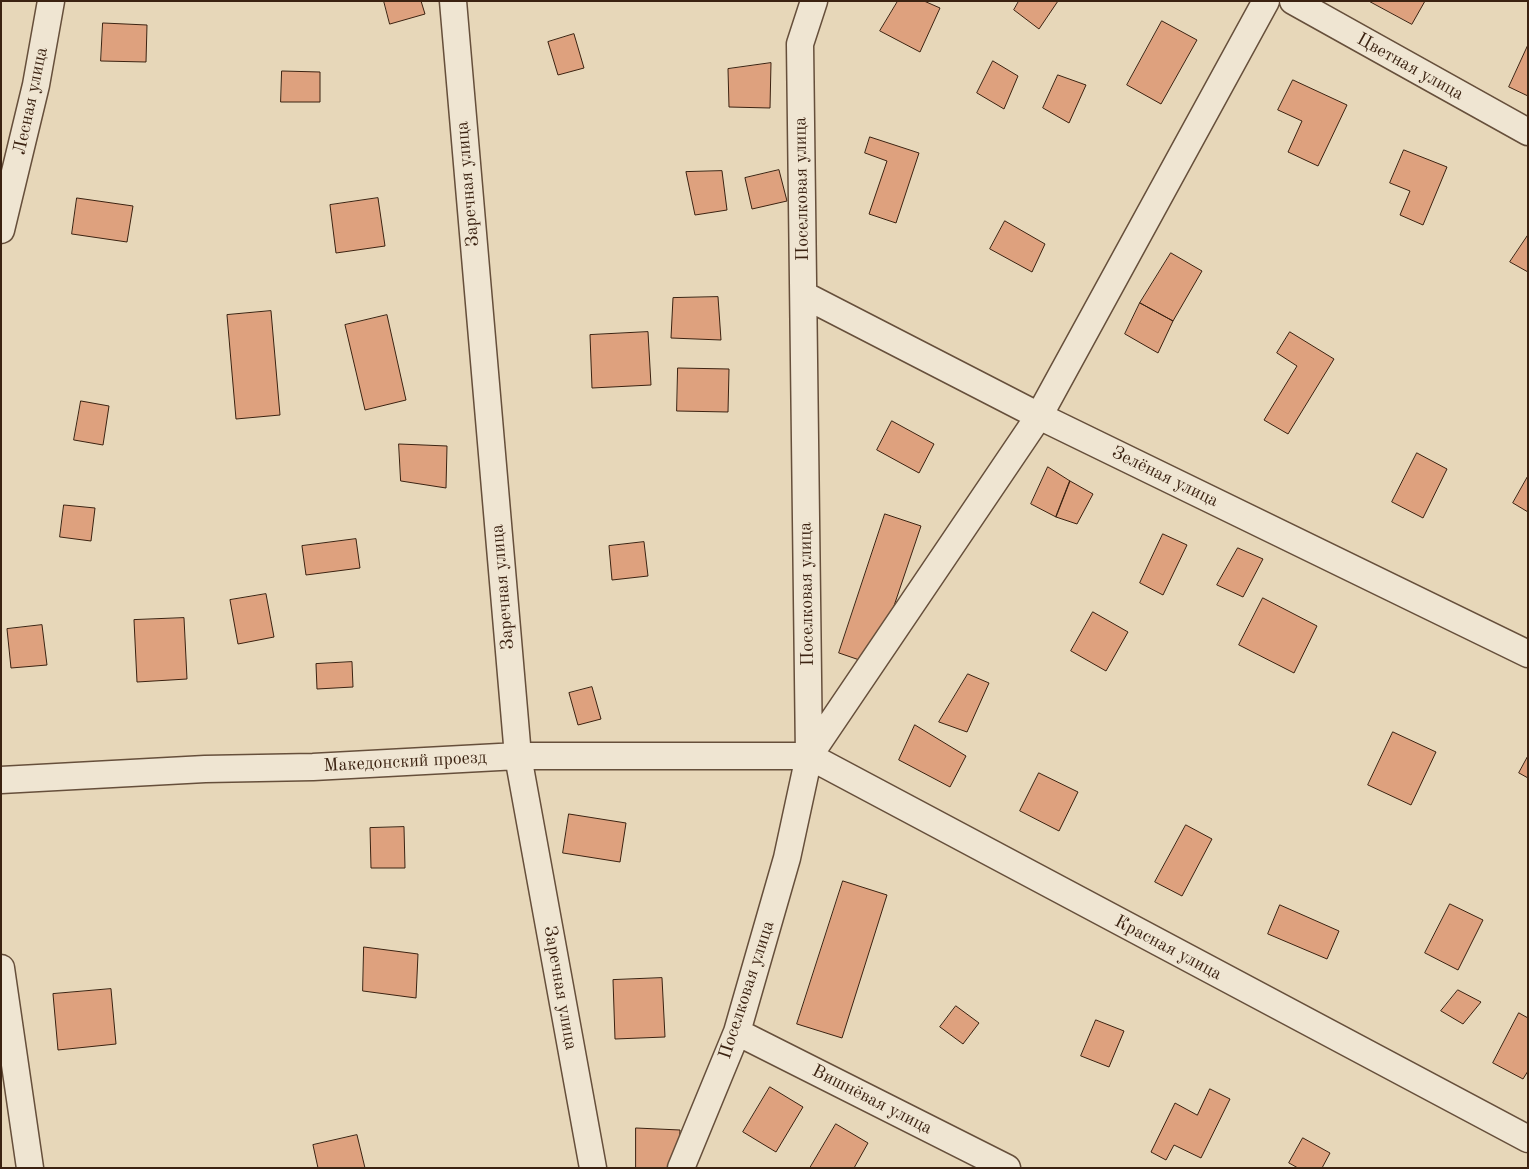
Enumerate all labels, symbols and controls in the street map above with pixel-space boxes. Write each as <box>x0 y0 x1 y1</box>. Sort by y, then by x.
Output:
street label: Цветная улица <box>1353 29 1467 105</box>
street label: Лесная улица <box>9 45 53 157</box>
street label: Поселковая улица <box>790 117 814 261</box>
street label: Заречная улица <box>452 120 484 248</box>
street label: Зелёная улица <box>1108 442 1222 512</box>
street label: Поселковая улица <box>795 522 819 666</box>
street label: Заречная улица <box>487 523 519 651</box>
street label: Македонский проезд <box>323 747 487 777</box>
street label: Красная улица <box>1111 911 1225 985</box>
street label: Поселковая улица <box>714 918 780 1062</box>
street label: Заречная улица <box>538 924 582 1052</box>
street label: Вишнёвая улица <box>808 1060 936 1140</box>

